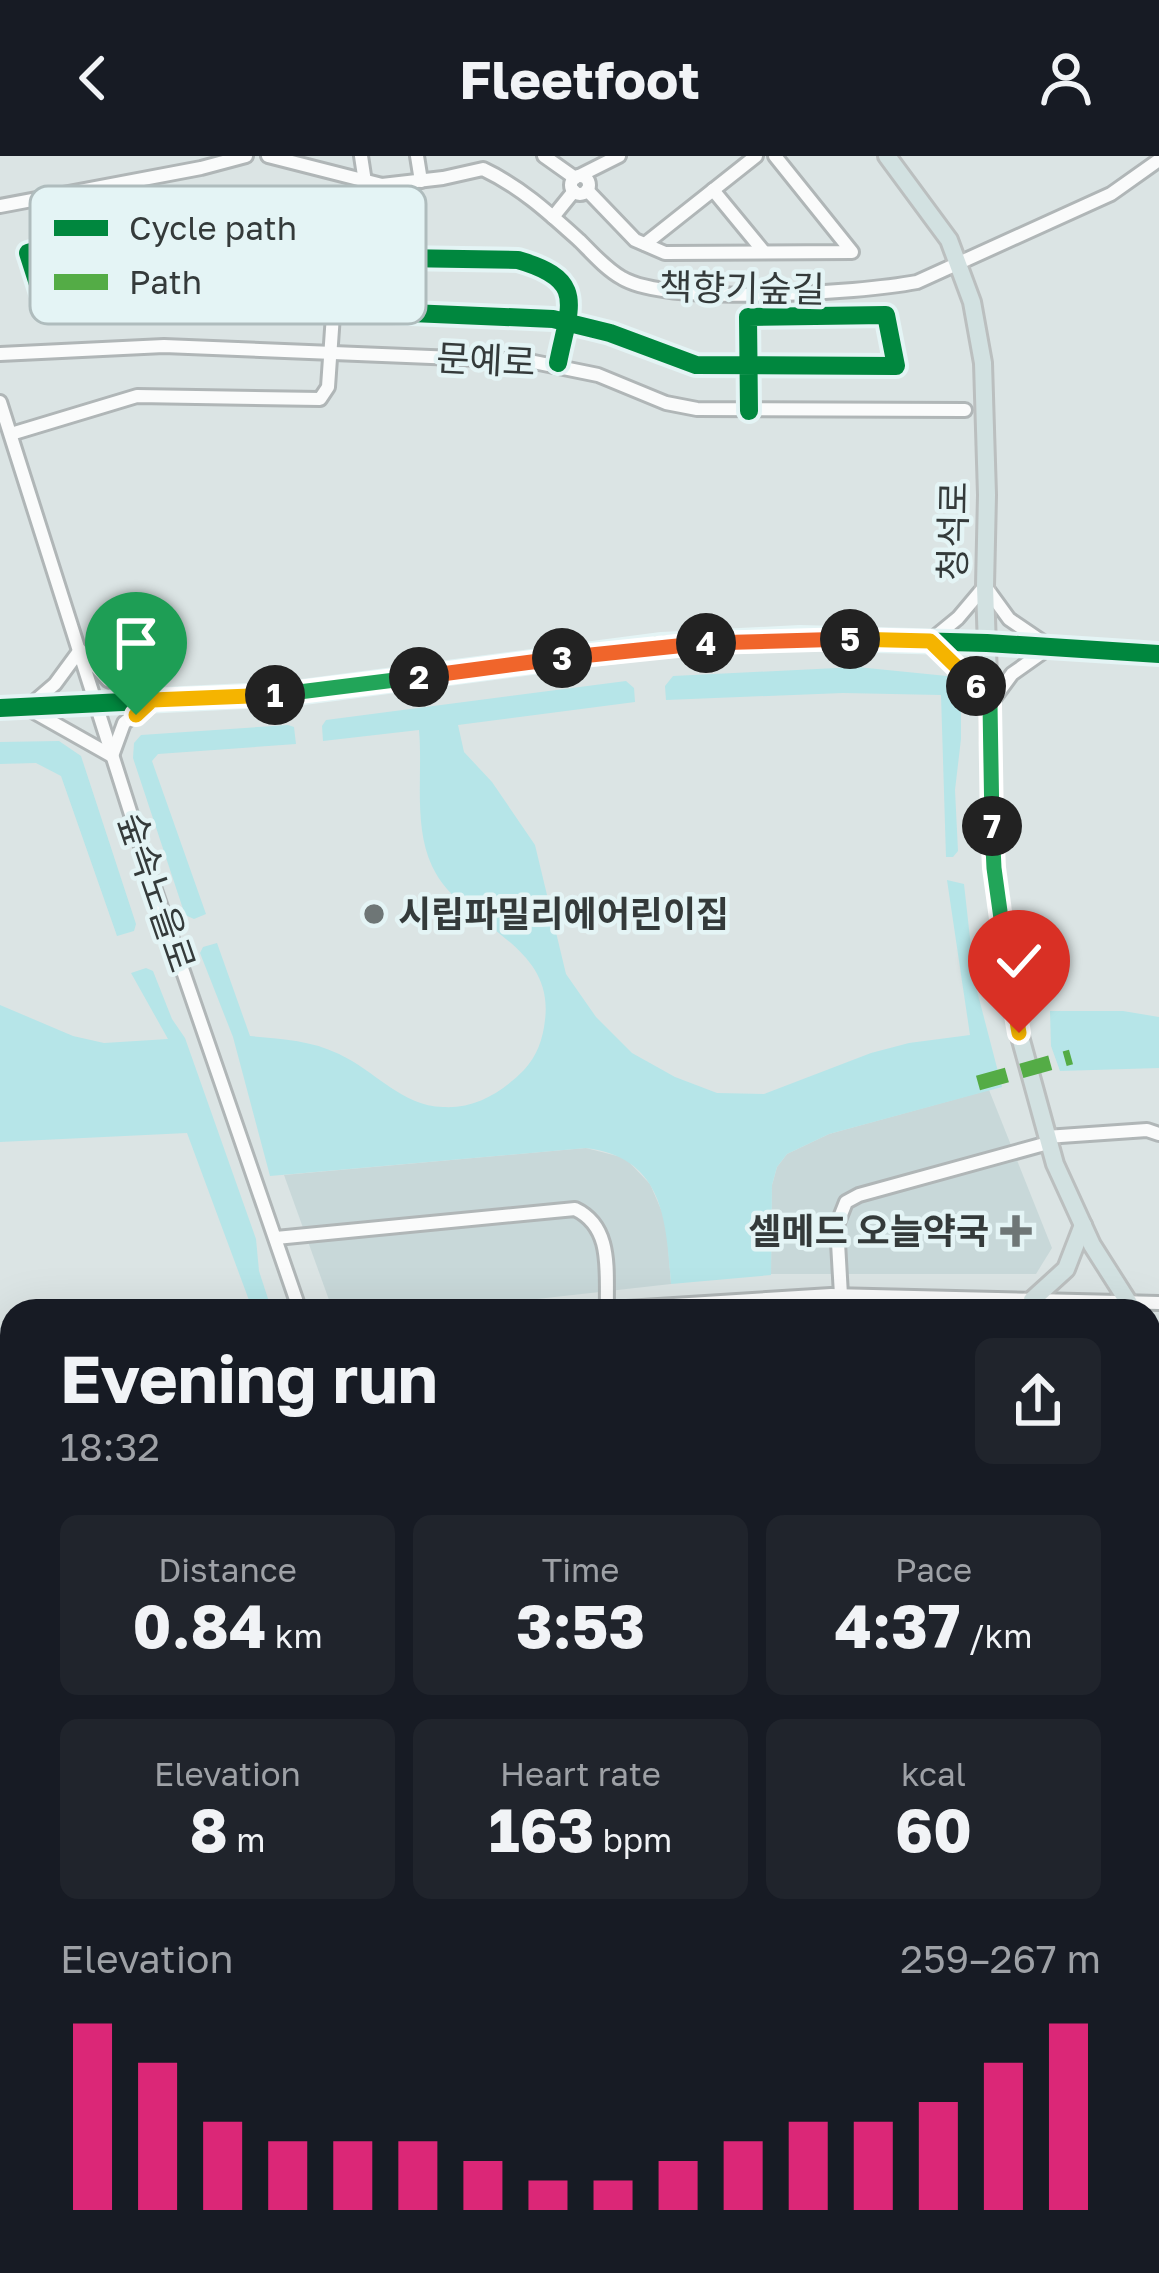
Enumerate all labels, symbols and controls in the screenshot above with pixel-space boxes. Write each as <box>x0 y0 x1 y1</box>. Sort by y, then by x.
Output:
icon: back <box>60 45 126 111</box>
icon: person <box>1033 45 1099 111</box>
text: Fleetfoot <box>459 46 700 111</box>
legend <box>30 186 426 324</box>
text: Cycle path <box>129 208 297 247</box>
text: Path <box>129 262 202 301</box>
street label: 책향기숲길 <box>659 265 825 310</box>
street label: 문예로 <box>435 335 537 384</box>
street label: 청석로 <box>930 481 975 581</box>
pin <box>85 592 187 715</box>
pin: 5 <box>820 609 880 669</box>
icon: arrive <box>103 610 169 676</box>
pin: 4 <box>676 613 736 673</box>
text: 5 <box>840 619 860 658</box>
text: 4 <box>696 623 716 662</box>
pin: 3 <box>532 628 592 688</box>
text: 3 <box>552 638 572 677</box>
pin: 2 <box>389 647 449 707</box>
pin: 6 <box>946 656 1006 716</box>
text: 2 <box>409 657 429 696</box>
pin: 1 <box>245 665 305 725</box>
text: 6 <box>966 666 986 705</box>
text: 1 <box>267 675 284 714</box>
pin: 7 <box>962 796 1022 856</box>
text: 7 <box>983 806 1001 845</box>
street label: 숲속노을로 <box>110 807 205 977</box>
place label: 시립파밀리에어린이집 <box>398 892 729 935</box>
marker: 시립파밀리에어린이집 <box>361 901 387 927</box>
pin <box>968 910 1070 1033</box>
icon: check <box>986 928 1052 994</box>
place label: 셀메드 오늘약국 <box>748 1209 989 1252</box>
marker: 셀메드 오늘약국 <box>1000 1215 1032 1247</box>
text: Evening run <box>60 1338 438 1418</box>
button: share <box>975 1338 1101 1464</box>
text: 18:32 <box>60 1423 160 1470</box>
text: Distance <box>158 1550 297 1589</box>
text: Time <box>542 1550 619 1589</box>
text: Pace <box>895 1550 972 1589</box>
text: 0.84 <box>132 1589 267 1661</box>
text: 3:53 <box>516 1589 645 1661</box>
text: 4:37 <box>835 1589 961 1661</box>
text: km <box>267 1616 323 1655</box>
text: /km <box>961 1616 1032 1655</box>
text: Elevation <box>154 1754 301 1793</box>
text: Heart rate <box>500 1754 661 1793</box>
text: kcal <box>901 1754 966 1793</box>
text: 8 <box>190 1793 228 1865</box>
text: 163 <box>489 1793 594 1865</box>
text: 60 <box>895 1793 972 1865</box>
text: m <box>228 1820 265 1859</box>
text: bpm <box>594 1820 672 1859</box>
text: Elevation <box>60 1935 233 1982</box>
text: 259–267 m <box>900 1935 1101 1982</box>

